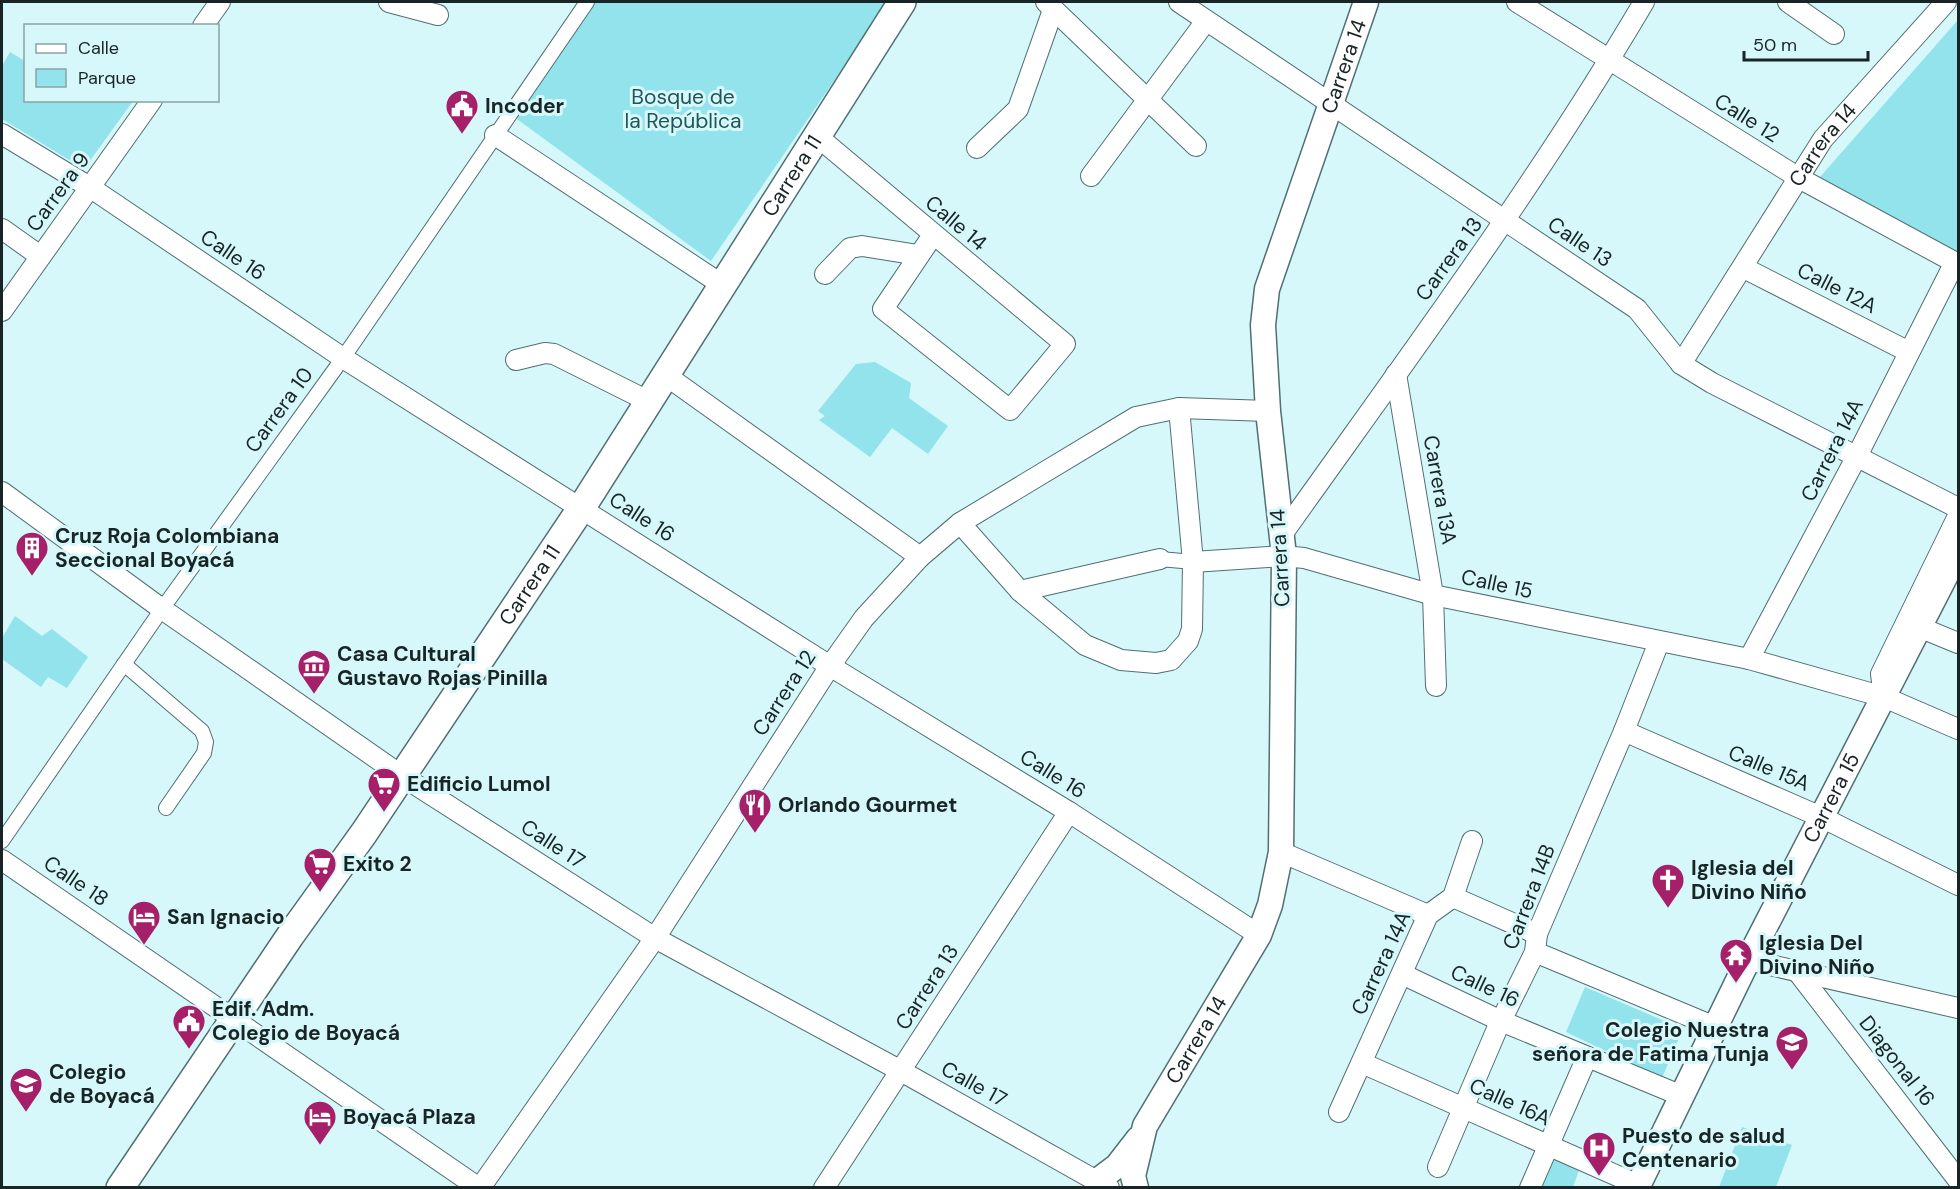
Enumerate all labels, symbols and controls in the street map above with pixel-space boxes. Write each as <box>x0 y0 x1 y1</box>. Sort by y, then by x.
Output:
street label: Carrera 14 <box>1315 15 1373 117</box>
legend <box>24 24 219 102</box>
scale bar <box>1744 24 1868 62</box>
text: 50 m <box>1753 33 1797 57</box>
text: Calle <box>78 36 119 60</box>
text: Parque <box>78 66 136 90</box>
park label: Bosque de la República <box>625 83 741 135</box>
street label: Calle 12 <box>1709 87 1785 149</box>
public building icon: Incoder <box>444 88 480 135</box>
place label: Incoder <box>485 92 565 120</box>
street label: Carrera 14 <box>1782 97 1863 192</box>
street label: Carrera 11 <box>756 130 828 222</box>
street label: Carrera 9 <box>20 147 96 237</box>
street label: Calle 14 <box>919 189 993 257</box>
street label: Calle 13 <box>1542 210 1618 274</box>
street label: Carrera 13 <box>1409 211 1489 307</box>
street label: Calle 16 <box>195 223 271 287</box>
street label: Calle 12A <box>1792 256 1882 320</box>
street label: Carrera 10 <box>239 362 319 458</box>
street label: Carrera 14A <box>1794 394 1870 506</box>
street label: Carrera 13A <box>1417 433 1463 547</box>
street label: Calle 16 <box>604 485 680 549</box>
street label: Carrera 14 <box>1263 508 1297 607</box>
place label: Cruz Roja Colombiana Seccional Boyacá <box>55 522 279 574</box>
building icon: Cruz Roja Colombiana Seccional Boyacá <box>14 530 50 577</box>
street label: Carrera 11 <box>493 539 567 631</box>
street label: Calle 15 <box>1459 563 1535 605</box>
place label: Casa Cultural Gustavo Rojas Pinilla <box>337 640 548 692</box>
street label: Carrera 12 <box>746 645 822 741</box>
museum icon: Casa Cultural Gustavo Rojas Pinilla <box>296 648 332 695</box>
street label: Calle 15A <box>1724 738 1814 798</box>
street label: Calle 16 <box>1015 743 1091 805</box>
street label: Carrera 15 <box>1797 748 1866 848</box>
supermarket icon: Edificio Lumol <box>366 766 402 813</box>
place label: Edificio Lumol <box>407 770 551 798</box>
restaurant icon: Orlando Gourmet <box>737 787 773 834</box>
place label: Orlando Gourmet <box>778 791 957 819</box>
street label: Calle 17 <box>516 813 590 875</box>
street label: Carrera 14B <box>1496 840 1562 954</box>
supermarket icon: Exito 2 <box>302 846 338 893</box>
street label: Calle 18 <box>38 849 114 913</box>
place label: Exito 2 <box>343 850 412 878</box>
place label: Iglesia del Divino Niño <box>1691 854 1807 906</box>
church icon: Iglesia del Divino Niño <box>1650 862 1686 909</box>
hotel icon: San Ignacio <box>126 899 162 946</box>
place label: San Ignacio <box>167 903 285 931</box>
street label: Carrera 14A <box>1345 906 1417 1019</box>
place label: Iglesia Del Divino Niño <box>1759 929 1875 981</box>
temple icon: Iglesia Del Divino Niño <box>1718 937 1754 984</box>
street label: Carrera 13 <box>889 939 965 1035</box>
street label: Calle 16 <box>1446 958 1524 1014</box>
street label: Carrera 14 <box>1159 991 1234 1089</box>
place label: Edif. Adm. Colegio de Boyacá <box>212 995 400 1047</box>
public building icon: Edif. Adm. Colegio de Boyacá <box>171 1003 207 1050</box>
street label: Diagonal 16 <box>1853 1010 1941 1112</box>
place label: Colegio Nuestra señora de Fatima Tunja <box>1532 1016 1769 1068</box>
school or university icon: Colegio Nuestra señora de Fatima Tunja <box>1774 1024 1810 1071</box>
street label: Calle 17 <box>936 1055 1012 1113</box>
place label: Colegio de Boyacá <box>49 1058 155 1110</box>
school or university icon: Colegio de Boyacá <box>8 1066 44 1113</box>
street label: Calle 16A <box>1465 1072 1555 1132</box>
hotel icon: Boyacá Plaza <box>302 1099 338 1146</box>
place label: Boyacá Plaza <box>343 1103 476 1131</box>
place label: Puesto de salud Centenario <box>1622 1122 1785 1174</box>
hospital icon: Puesto de salud Centenario <box>1581 1130 1617 1177</box>

